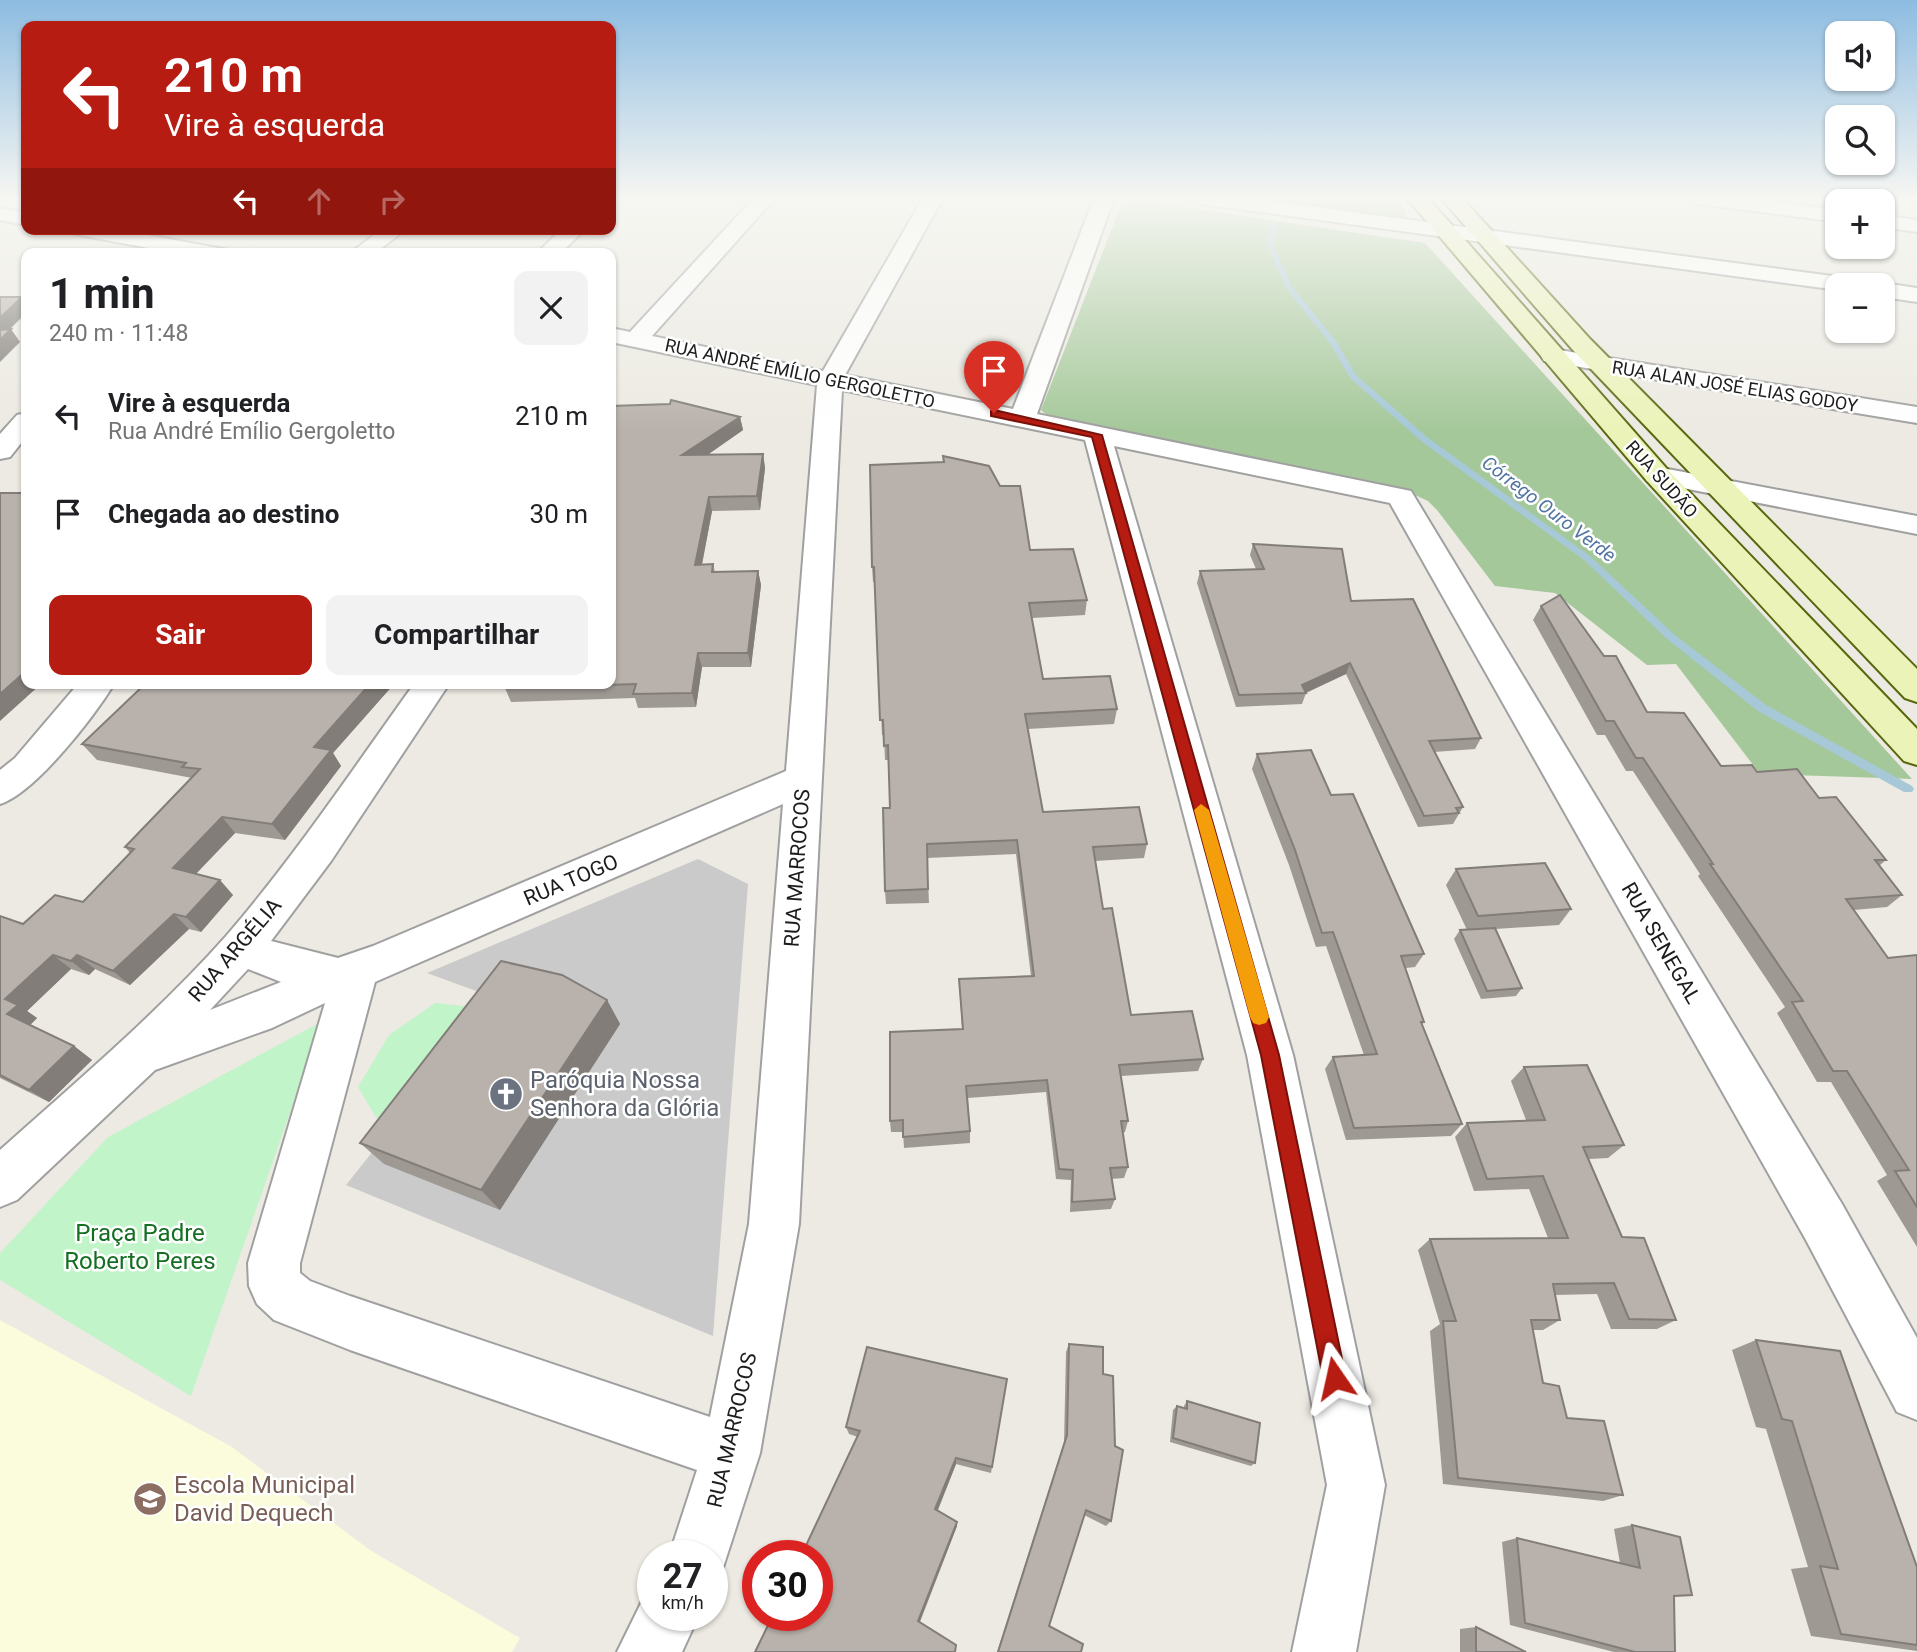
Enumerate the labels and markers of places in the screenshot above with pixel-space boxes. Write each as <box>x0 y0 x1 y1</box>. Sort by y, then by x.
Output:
pin <box>964 341 1024 413</box>
place label: Paróquia Nossa Senhora da Glória <box>530 1066 719 1122</box>
church icon: Paróquia Nossa Senhora da Glória <box>487 1075 525 1113</box>
place label: Escola Municipal David Dequech <box>174 1471 355 1527</box>
school or university icon: Escola Municipal David Dequech <box>131 1480 169 1518</box>

